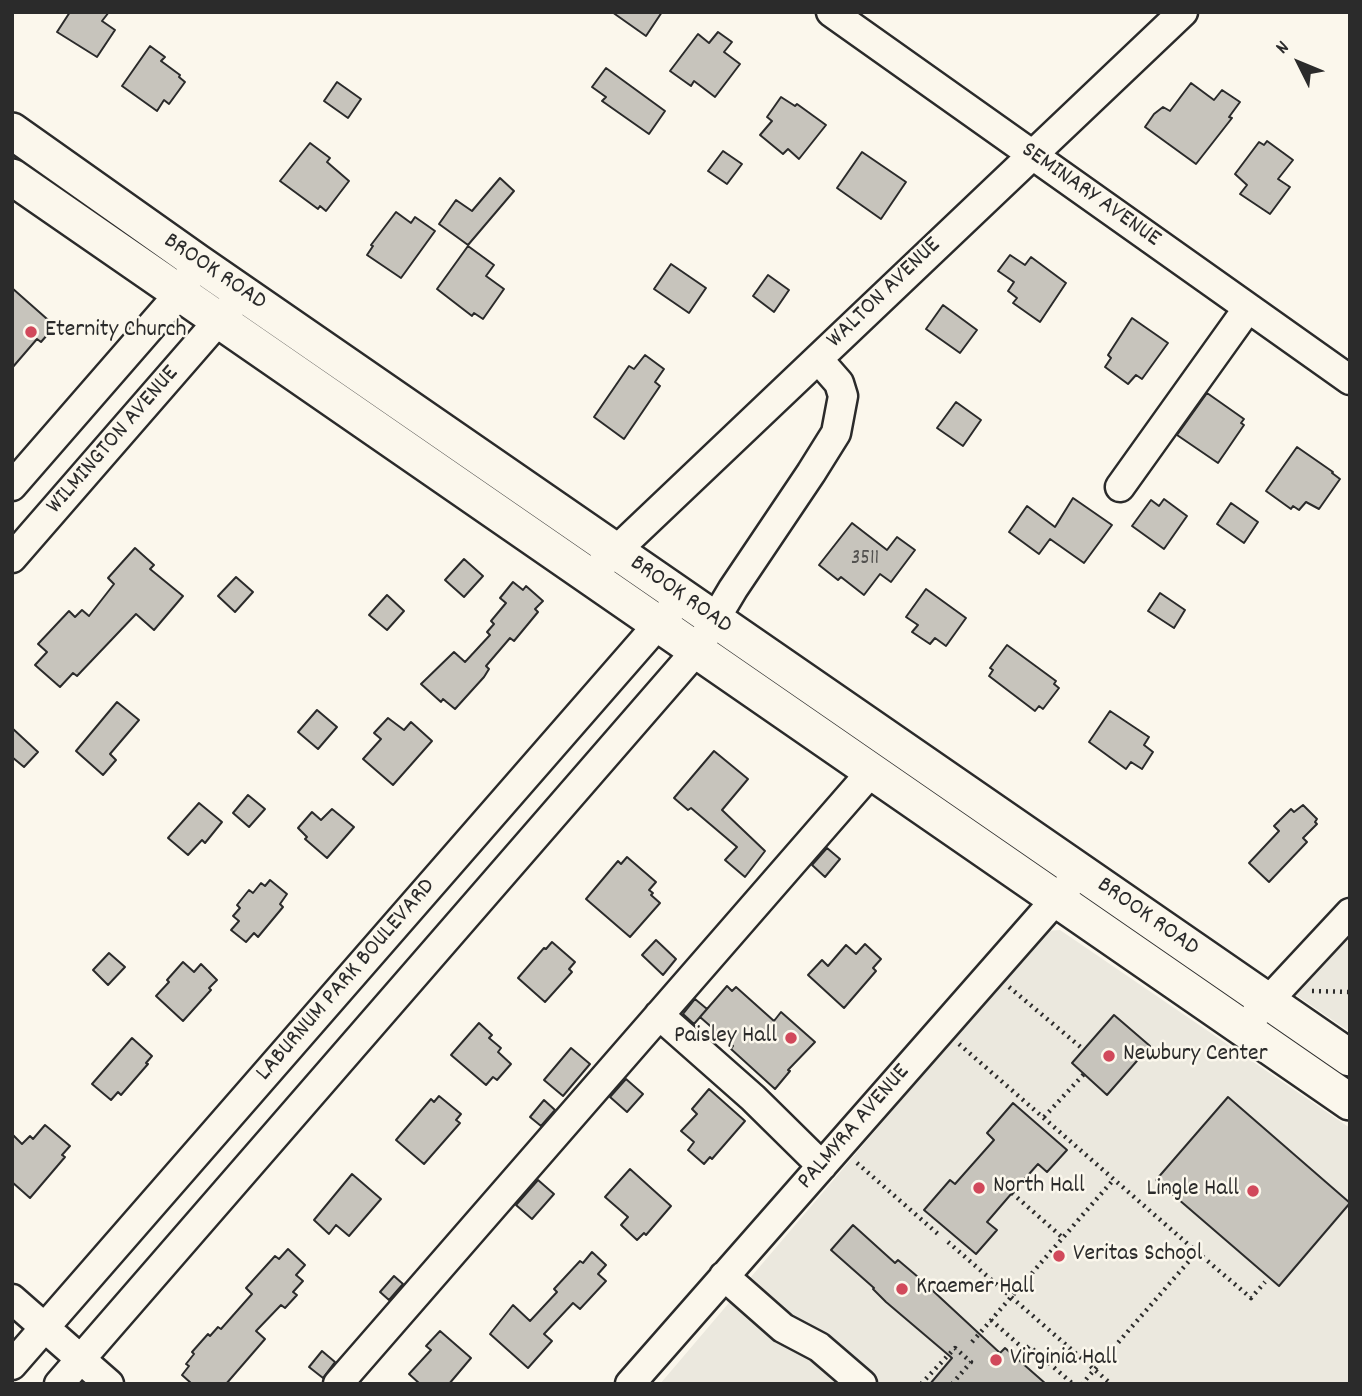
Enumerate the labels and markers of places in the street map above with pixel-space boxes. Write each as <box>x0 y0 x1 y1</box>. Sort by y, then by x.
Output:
place label: Eternity Church <box>45 318 187 346</box>
marker: Eternity Church <box>23 324 39 340</box>
place label: Paisley Hall <box>674 1024 777 1052</box>
marker: Paisley Hall <box>783 1030 799 1046</box>
place label: Newbury Center <box>1123 1042 1268 1070</box>
marker: Newbury Center <box>1101 1048 1117 1064</box>
place label: North Hall <box>993 1174 1085 1202</box>
place label: Lingle Hall <box>1146 1177 1239 1205</box>
marker: North Hall <box>971 1180 987 1196</box>
marker: Lingle Hall <box>1245 1183 1261 1199</box>
place label: Veritas School <box>1073 1242 1202 1270</box>
marker: Veritas School <box>1051 1248 1067 1264</box>
place label: Kraemer Hall <box>916 1275 1034 1303</box>
marker: Kraemer Hall <box>894 1281 910 1297</box>
place label: Virginia Hall <box>1010 1346 1117 1374</box>
marker: Virginia Hall <box>988 1352 1004 1368</box>

